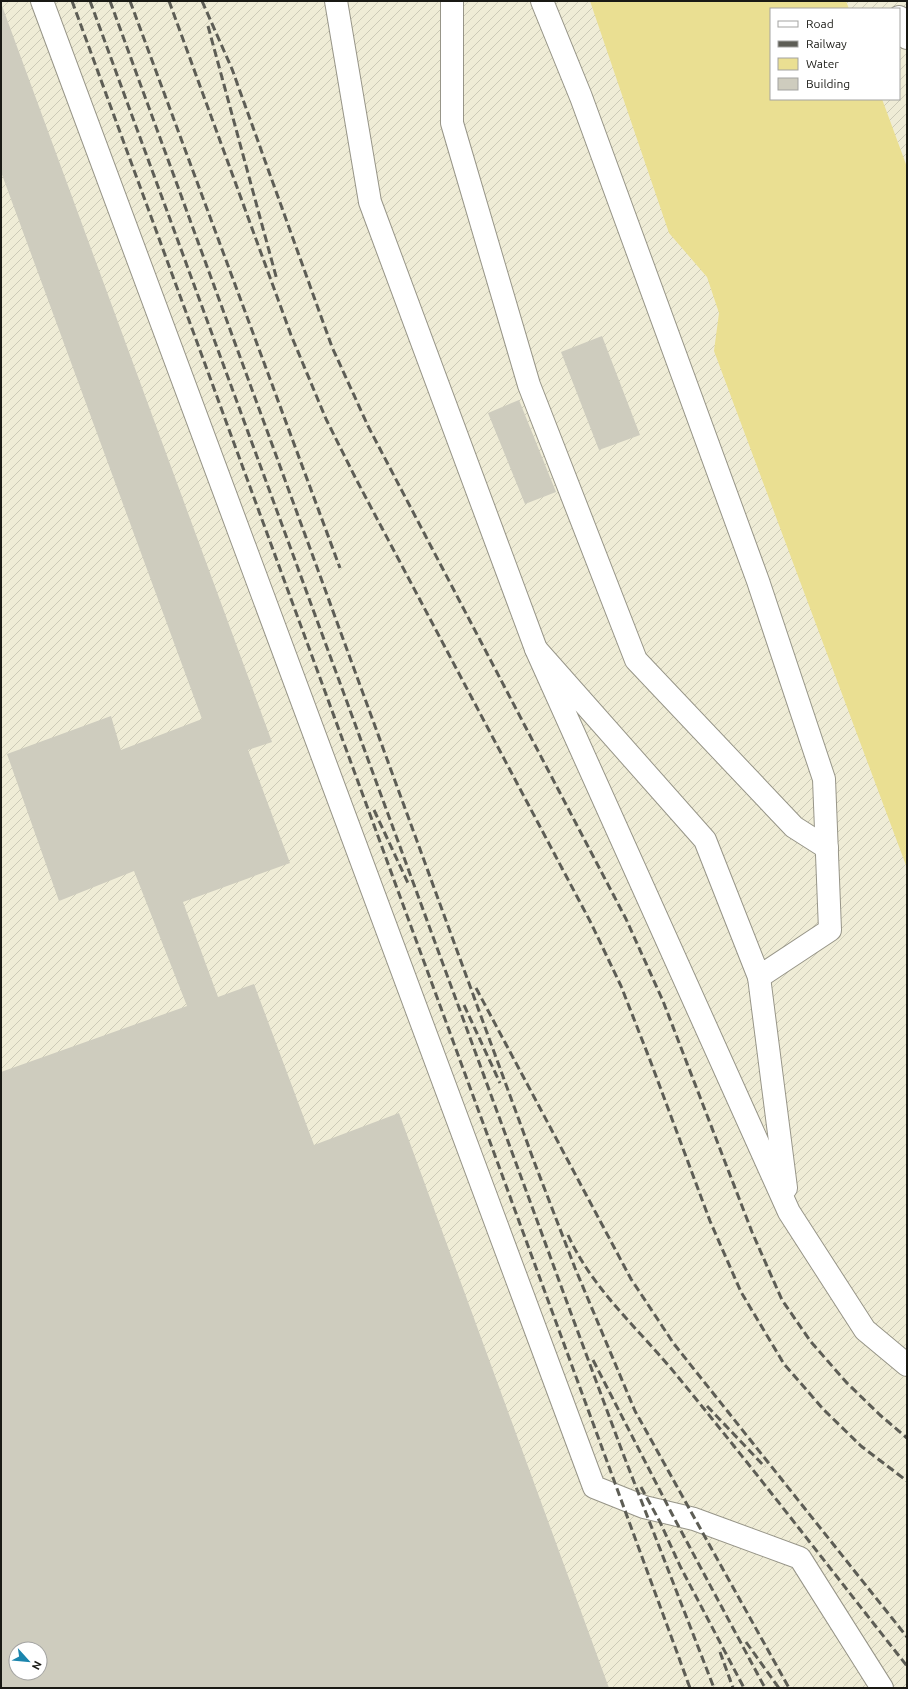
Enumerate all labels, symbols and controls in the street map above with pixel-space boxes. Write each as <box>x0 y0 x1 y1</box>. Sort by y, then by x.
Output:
legend <box>770 8 900 100</box>
text: Road <box>806 17 834 30</box>
text: Railway <box>806 37 847 50</box>
text: Water <box>806 57 839 70</box>
text: Building <box>806 77 850 90</box>
north arrow <box>8 1641 48 1681</box>
text: N <box>30 1659 44 1672</box>

